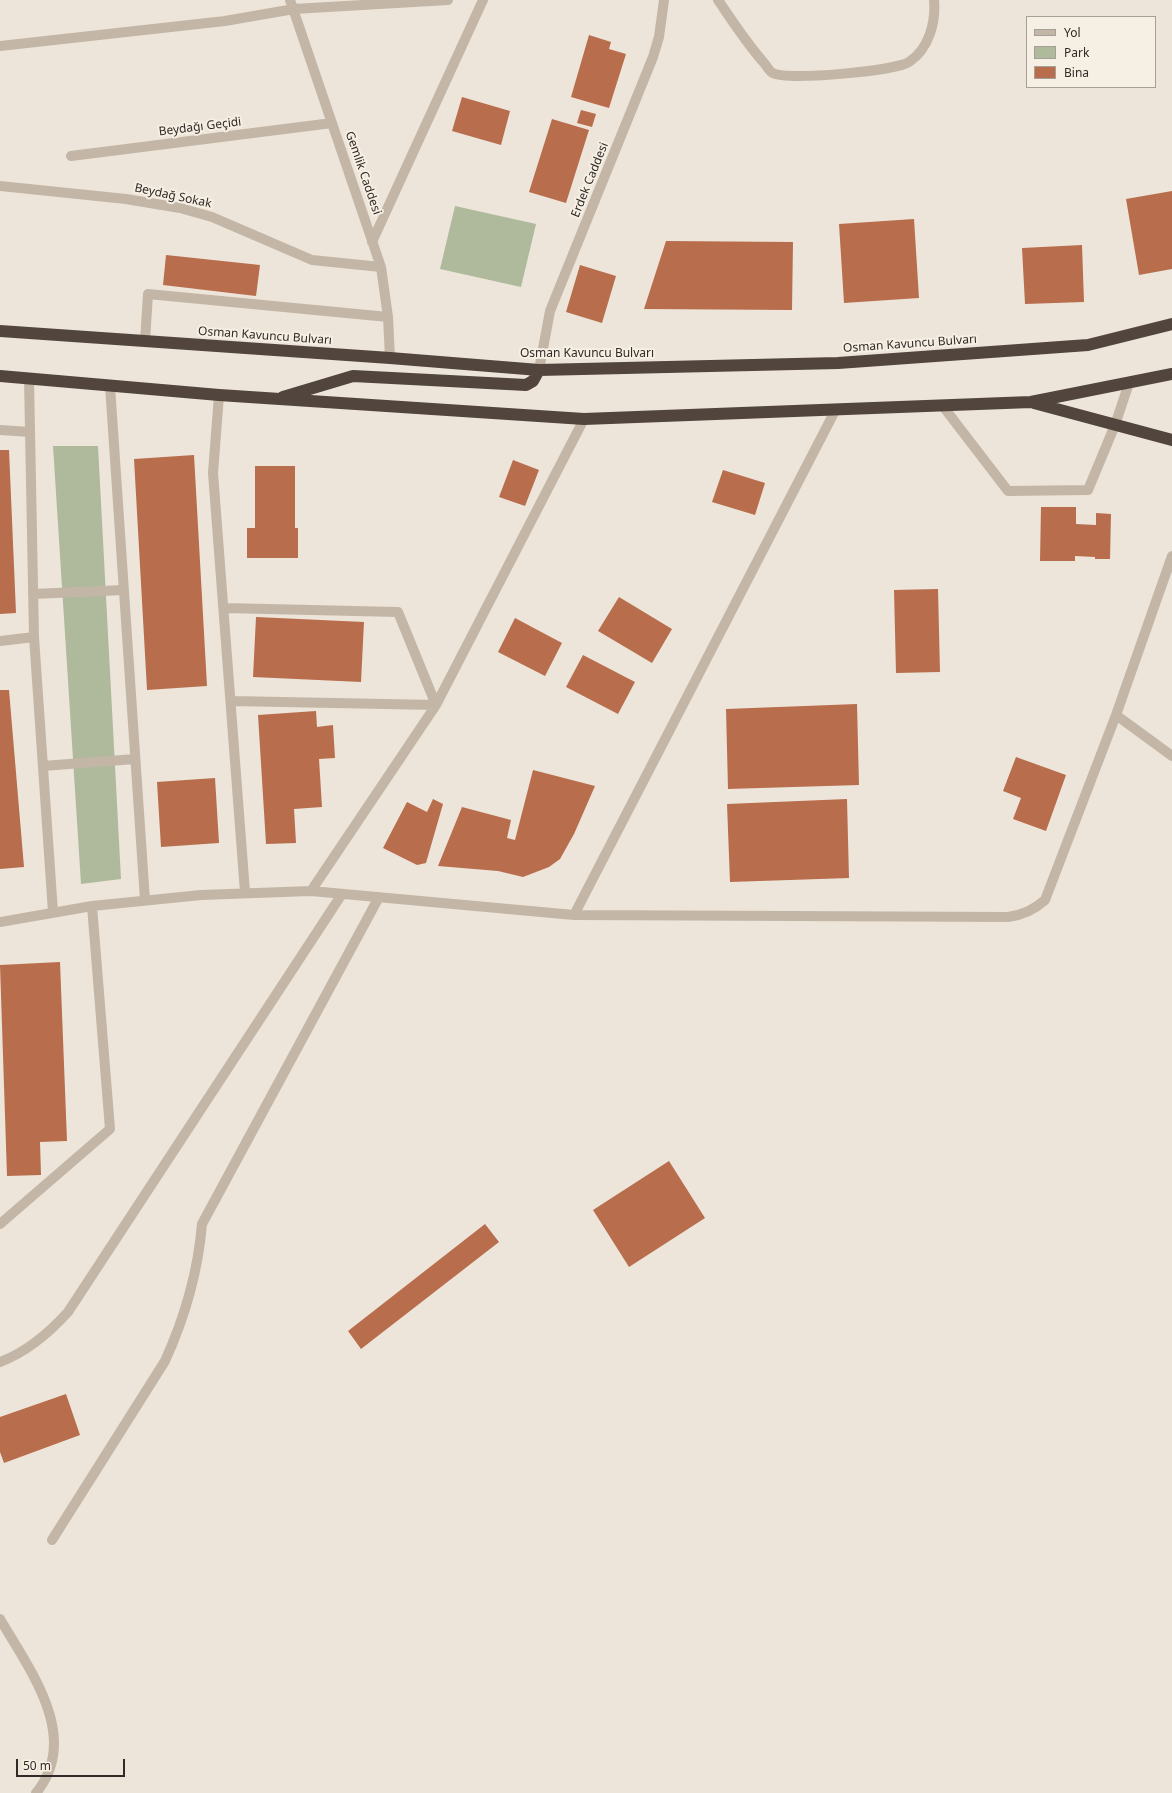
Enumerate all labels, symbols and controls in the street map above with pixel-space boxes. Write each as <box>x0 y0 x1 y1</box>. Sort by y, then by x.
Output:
legend <box>1026 16 1156 88</box>
text: Yol <box>1064 24 1081 41</box>
text: Park <box>1064 44 1089 61</box>
text: Bina <box>1064 64 1089 81</box>
street label: Beydağı Geçidi <box>158 115 242 139</box>
street label: Gemlik Caddesi <box>342 129 384 217</box>
street label: Erdek Caddesi <box>568 140 612 220</box>
street label: Beydağ Sokak <box>133 181 213 211</box>
street label: Osman Kavuncu Bulvarı <box>198 324 332 348</box>
street label: Osman Kavuncu Bulvarı <box>843 332 977 356</box>
street label: Osman Kavuncu Bulvarı <box>520 347 654 361</box>
scale bar <box>18 1751 127 1777</box>
text: 50 m <box>23 1757 51 1774</box>

